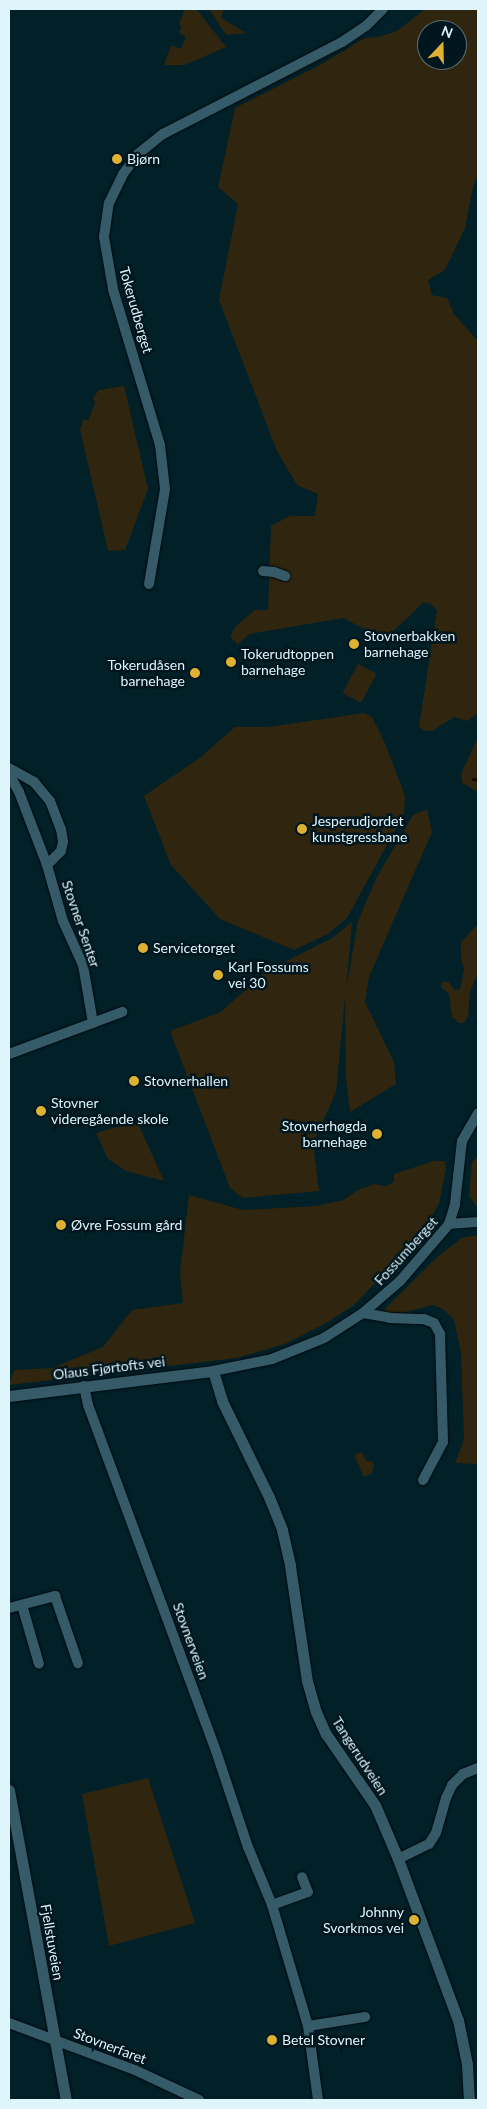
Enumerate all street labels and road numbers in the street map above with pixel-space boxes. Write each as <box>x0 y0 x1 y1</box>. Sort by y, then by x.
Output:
street label: Tokerudberget <box>116 265 156 355</box>
street label: Stovner Senter <box>58 878 104 970</box>
street label: Fossumberget <box>371 1213 441 1289</box>
street label: Olaus Fjørtofts vei <box>52 1353 166 1383</box>
street label: Stovnerveien <box>169 1600 213 1682</box>
street label: Tangerudveien <box>329 1714 391 1798</box>
street label: Fjellstuveien <box>37 1903 67 1981</box>
street label: Stovnerfaret <box>71 2024 149 2068</box>

